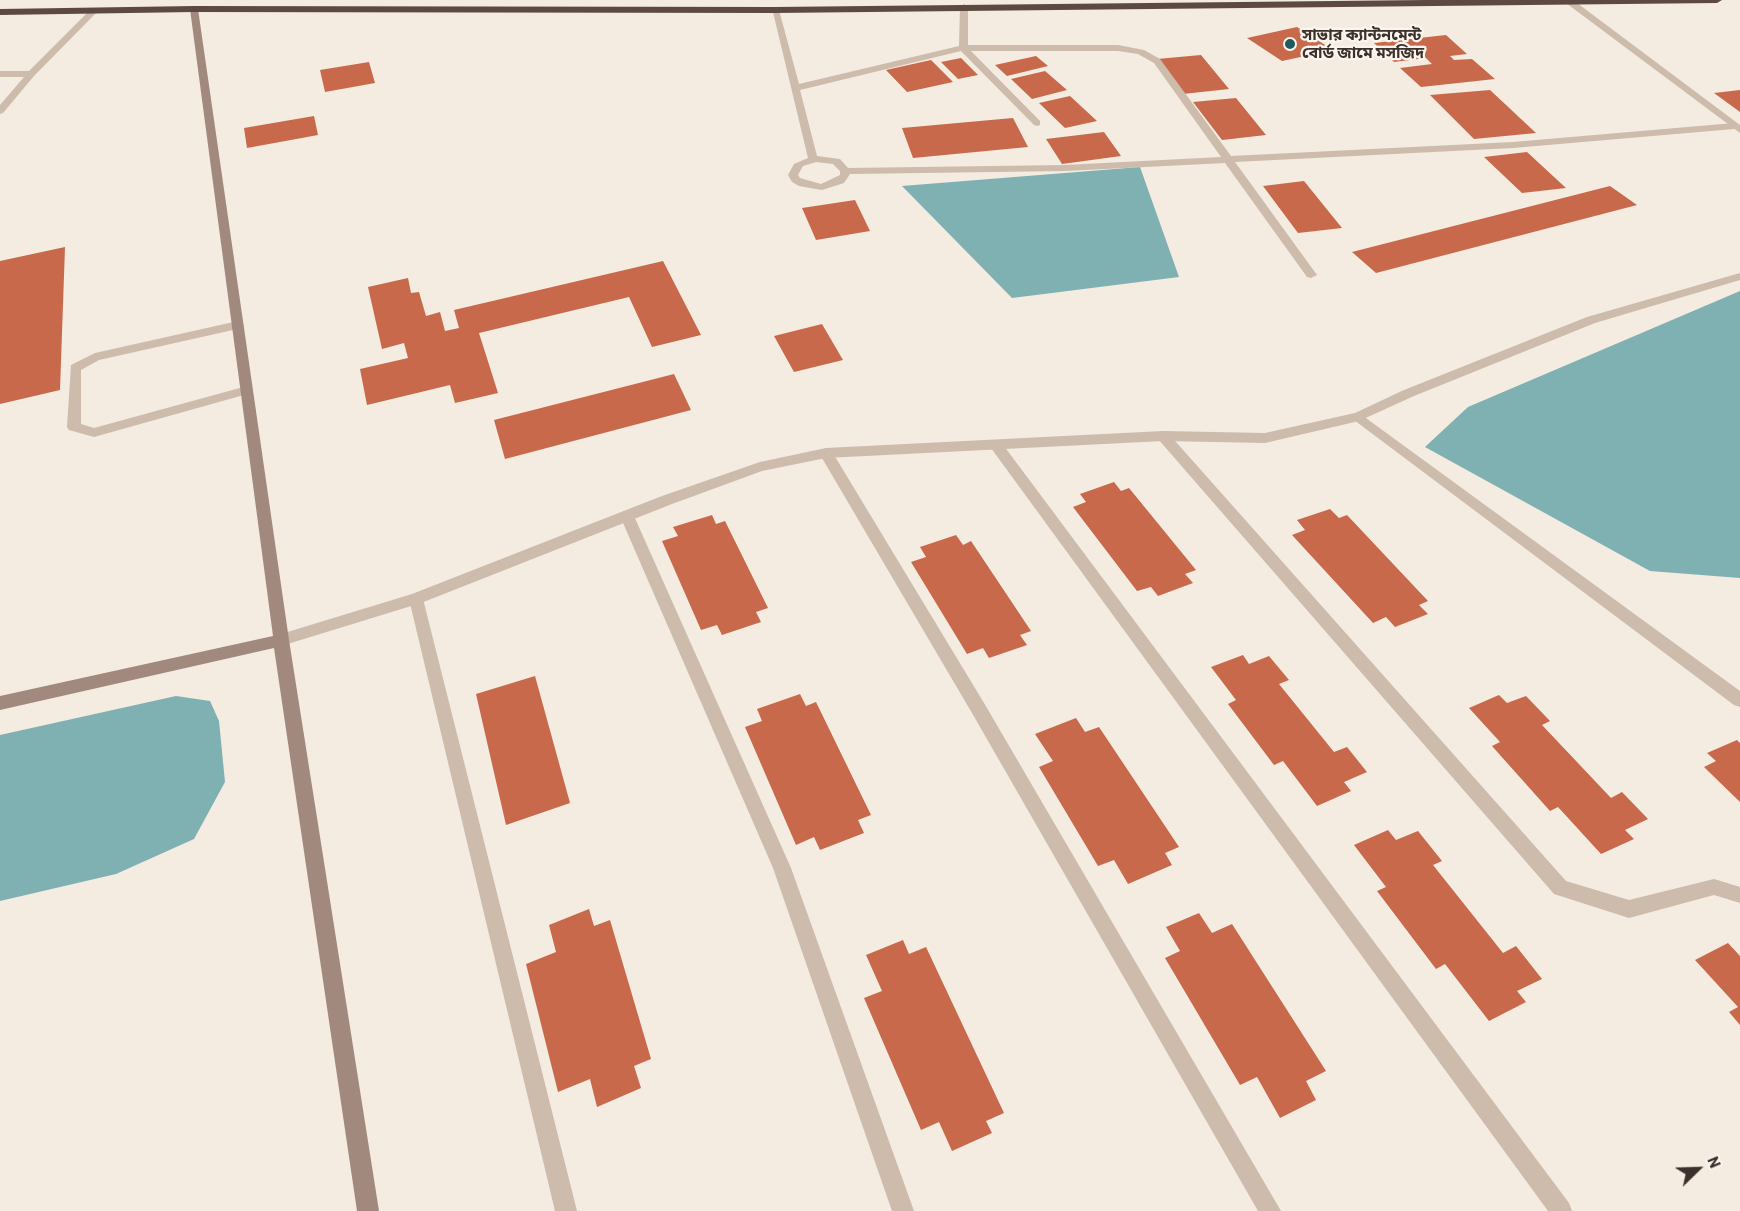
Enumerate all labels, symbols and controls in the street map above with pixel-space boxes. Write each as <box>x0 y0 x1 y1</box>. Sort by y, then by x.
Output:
place label: সাভার ক্যান্টনমেন্ট বোর্ড জামে মসজিদ <box>1302 25 1424 63</box>
marker: সাভার ক্যান্টনমেন্ট বোর্ড জামে মসজিদ <box>1283 37 1297 51</box>
north arrow <box>1668 1139 1728 1199</box>
text: N <box>1704 1153 1726 1170</box>

